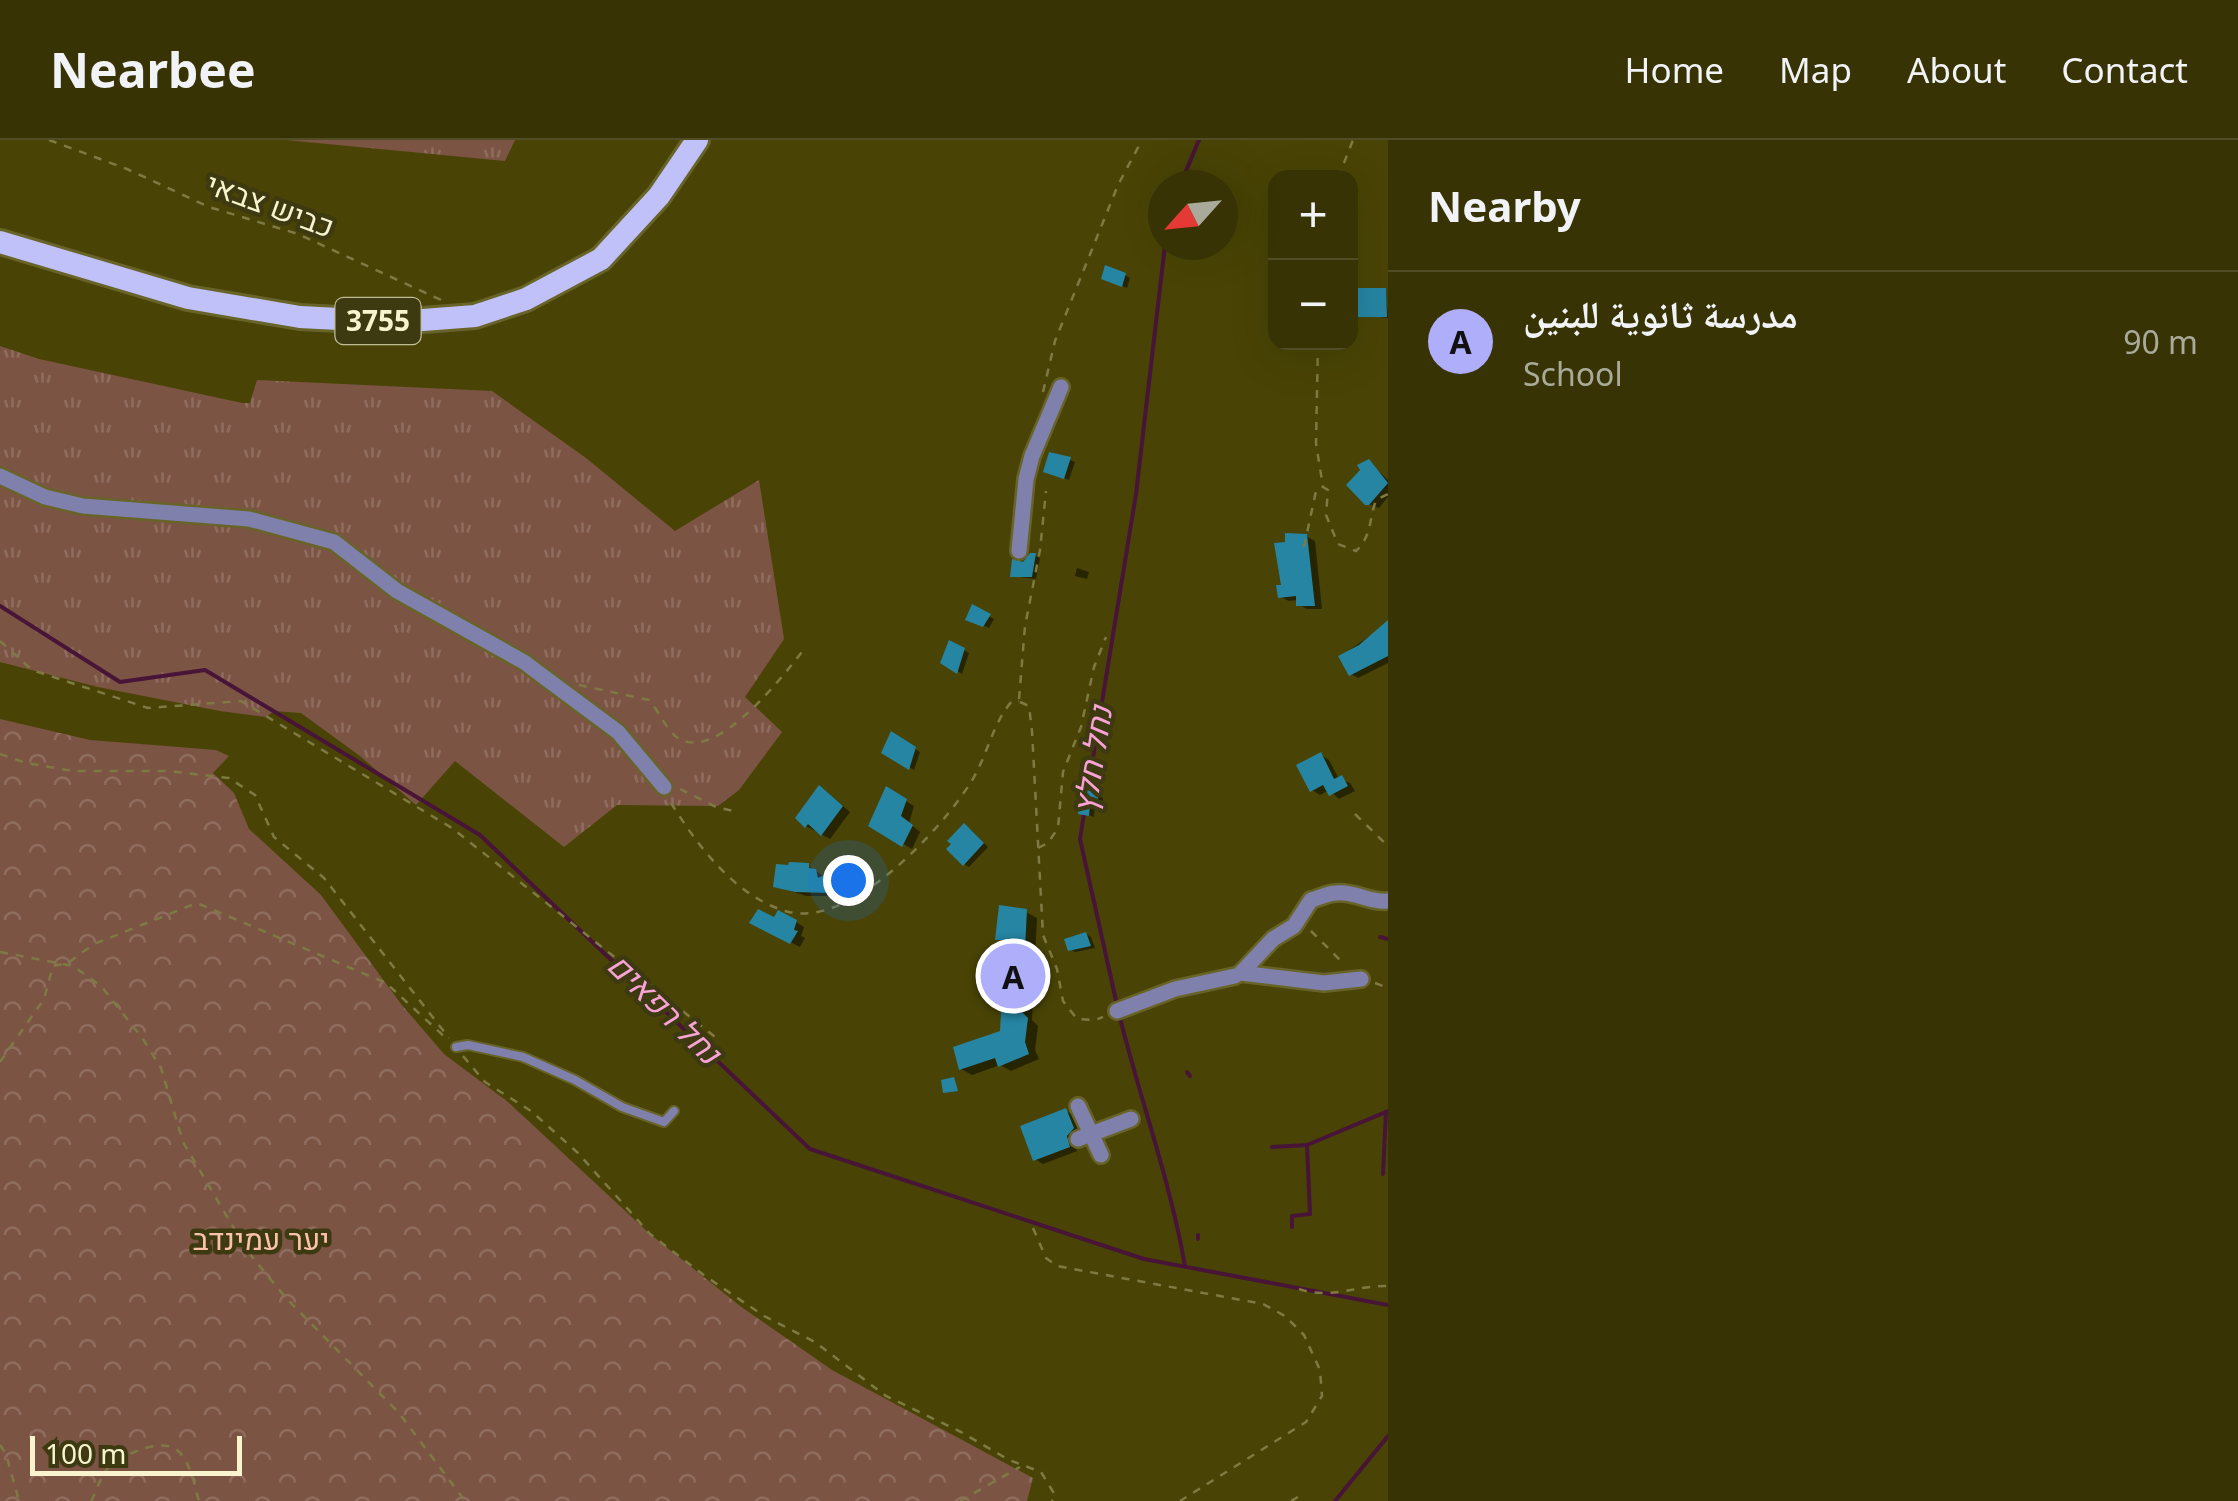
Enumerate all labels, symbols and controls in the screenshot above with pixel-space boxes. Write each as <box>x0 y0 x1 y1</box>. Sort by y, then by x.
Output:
text: Nearbee <box>50 37 256 102</box>
text: Home <box>1625 46 1724 93</box>
text: Map <box>1779 46 1852 93</box>
text: About <box>1907 46 2006 93</box>
text: Contact <box>2061 46 2188 93</box>
street label: כביש צבאי <box>201 163 340 247</box>
north arrow <box>1148 170 1238 260</box>
map controls <box>1268 170 1358 350</box>
button: + <box>1268 170 1358 260</box>
text: Nearby <box>1428 177 1581 234</box>
button: − <box>1268 260 1358 350</box>
text: مدرسة ثانوية للبنين <box>1523 287 1798 339</box>
road number: 3755 <box>336 298 420 344</box>
text: A <box>1449 320 1472 363</box>
text: 90 m <box>2123 320 2198 363</box>
text: School <box>1523 352 1623 395</box>
water label: נחל חלץ <box>1062 700 1122 817</box>
your location <box>823 855 874 906</box>
pin: A <box>980 938 1046 1014</box>
water label: נחל רפאים <box>599 943 733 1074</box>
park label: יער עמינדב <box>193 1218 329 1259</box>
scale bar <box>30 1431 242 1476</box>
text: 100 m <box>45 1434 127 1472</box>

